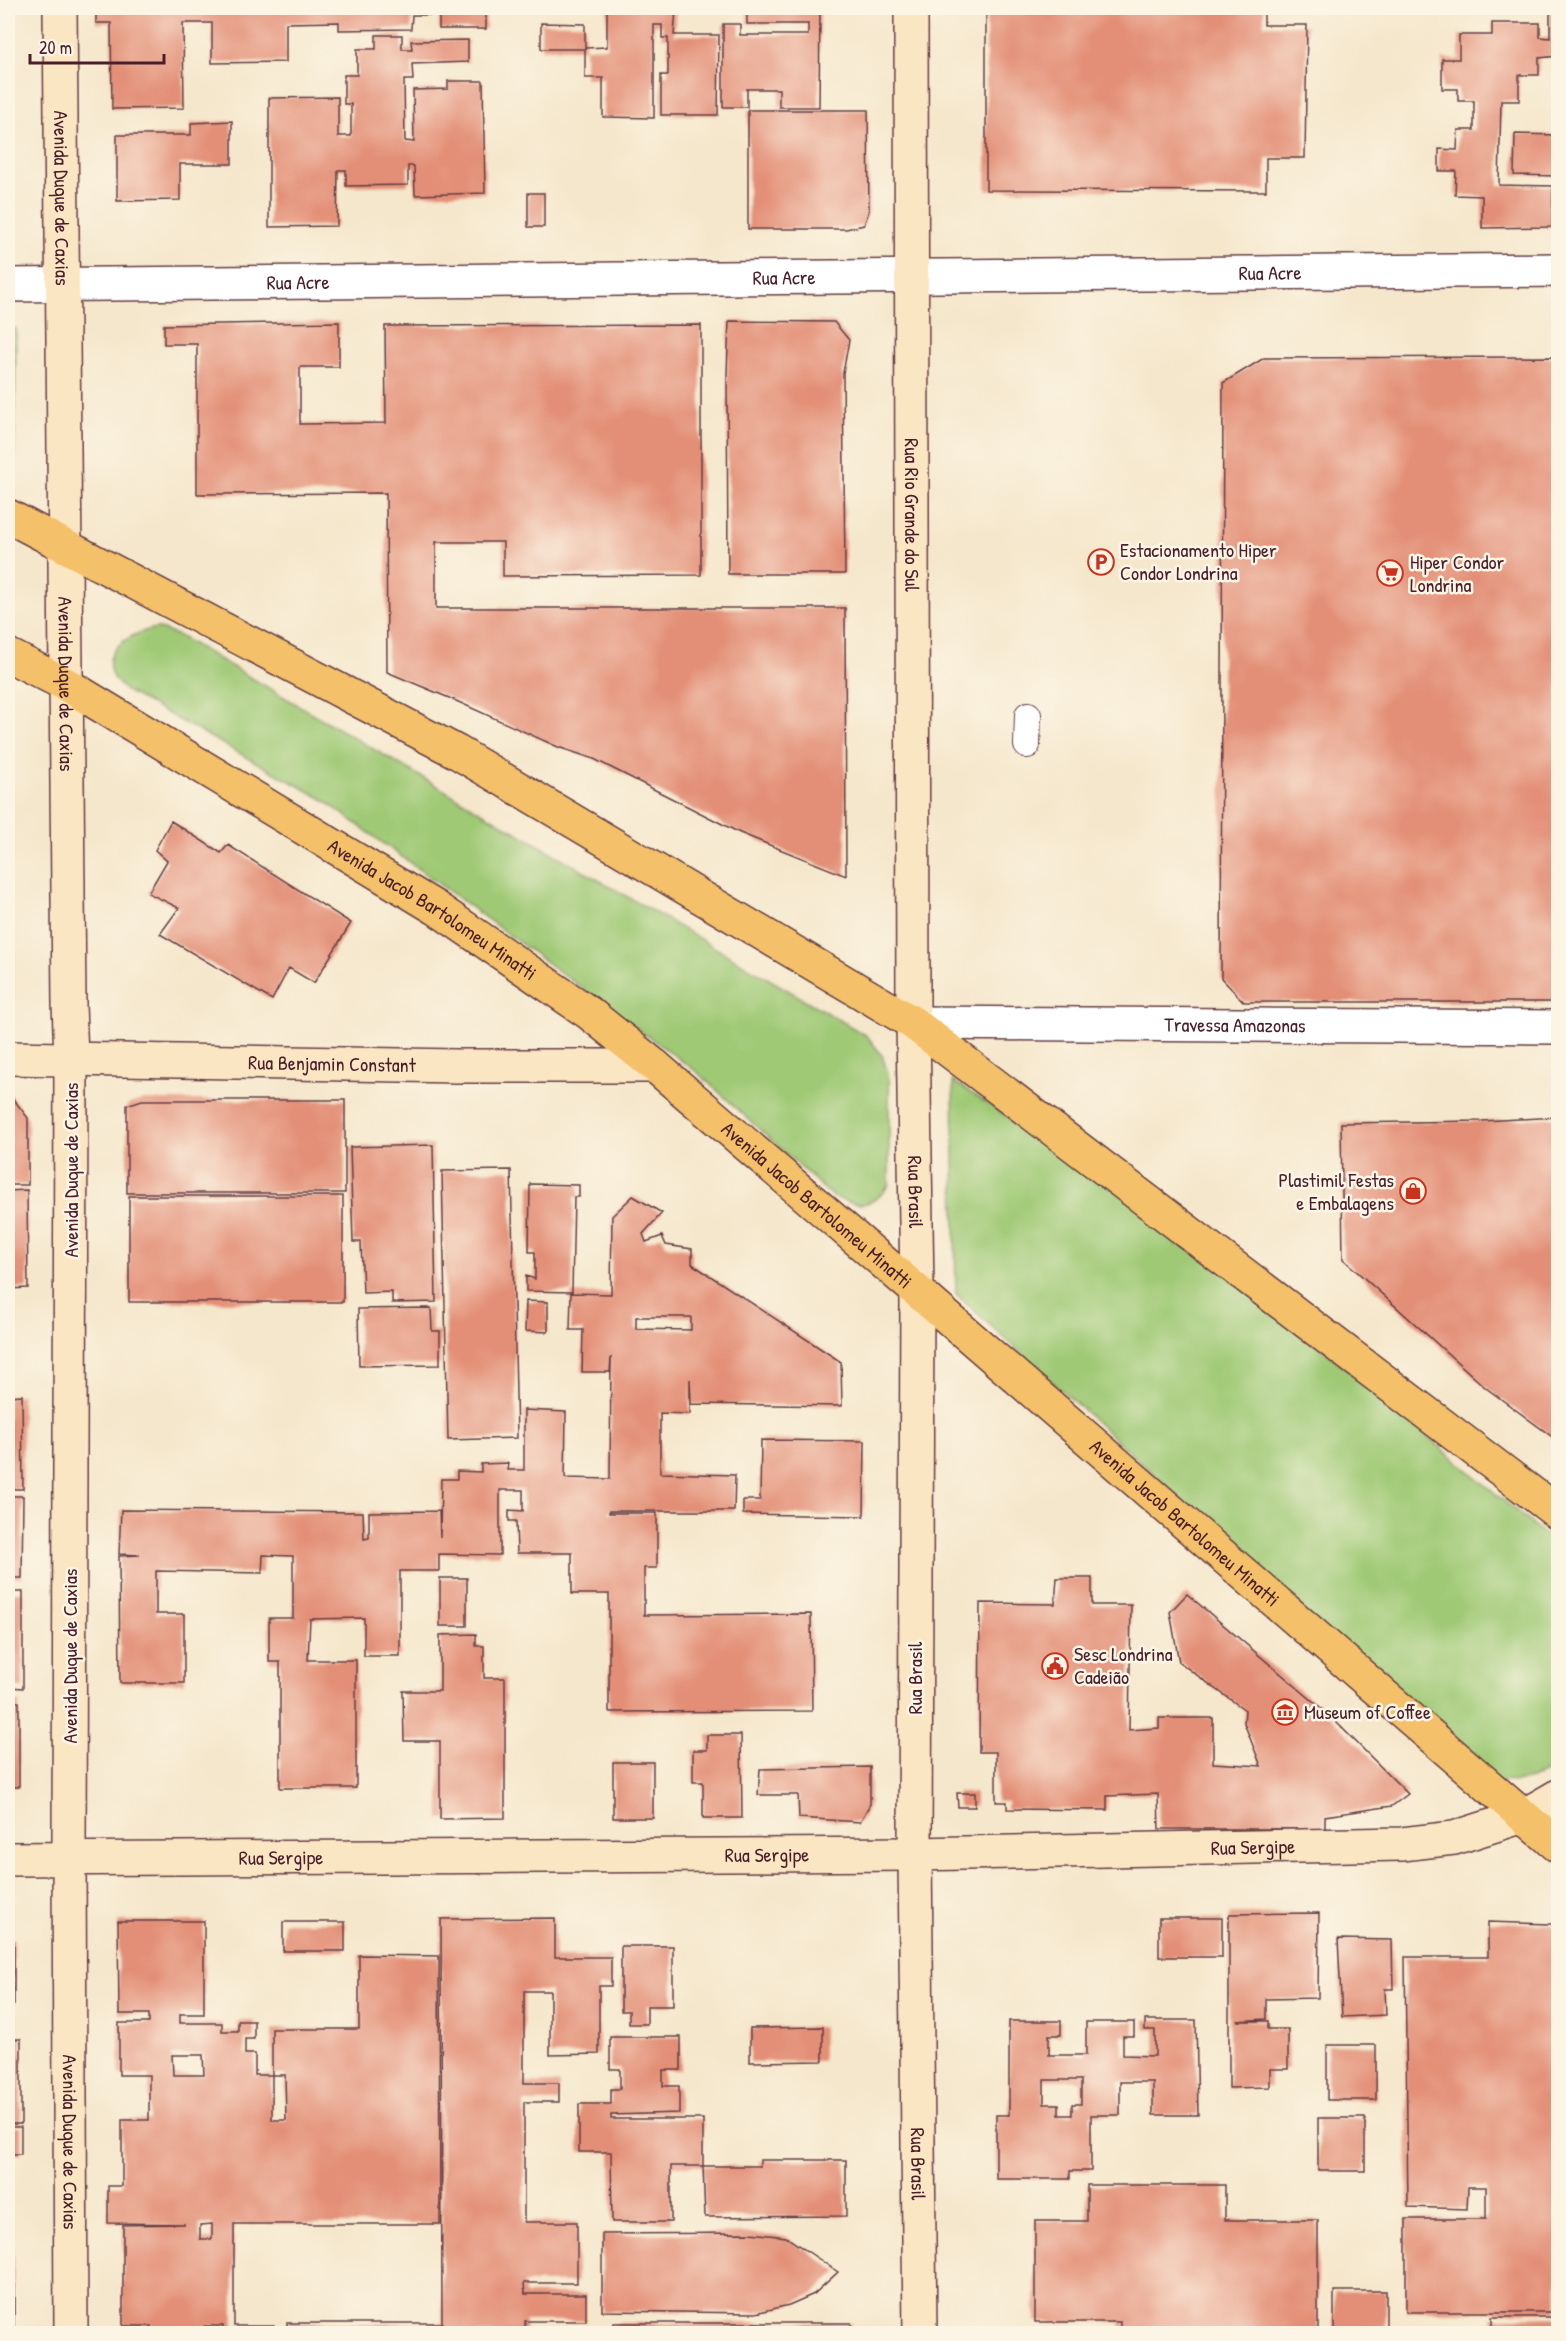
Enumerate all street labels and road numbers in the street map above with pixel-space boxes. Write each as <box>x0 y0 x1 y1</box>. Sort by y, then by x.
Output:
street label: Avenida Duque de Caxias <box>48 110 77 286</box>
street label: Rua Acre <box>1238 258 1301 286</box>
street label: Rua Acre <box>752 263 815 291</box>
street label: Rua Acre <box>266 268 330 295</box>
street label: Rua Rio Grande do Sul <box>899 438 926 592</box>
street label: Avenida Duque de Caxias <box>52 596 81 772</box>
street label: Avenida Jacob Bartolomeu Minatti <box>323 832 542 986</box>
street label: Travessa Amazonas <box>1164 1011 1306 1038</box>
street label: Rua Benjamin Constant <box>248 1048 417 1078</box>
street label: Avenida Duque de Caxias <box>57 1082 84 1257</box>
street label: Avenida Jacob Bartolomeu Minatti <box>716 1115 918 1294</box>
street label: Rua Brasil <box>902 1155 930 1229</box>
street label: Avenida Jacob Bartolomeu Minatti <box>1084 1433 1286 1612</box>
street label: Avenida Duque de Caxias <box>56 1568 83 1743</box>
street label: Rua Brasil <box>901 1641 928 1714</box>
street label: Rua Sergipe <box>1210 1832 1295 1861</box>
street label: Rua Sergipe <box>725 1841 809 1868</box>
street label: Rua Sergipe <box>239 1843 323 1871</box>
street label: Avenida Duque de Caxias <box>57 2054 85 2230</box>
street label: Rua Brasil <box>905 2127 933 2201</box>

